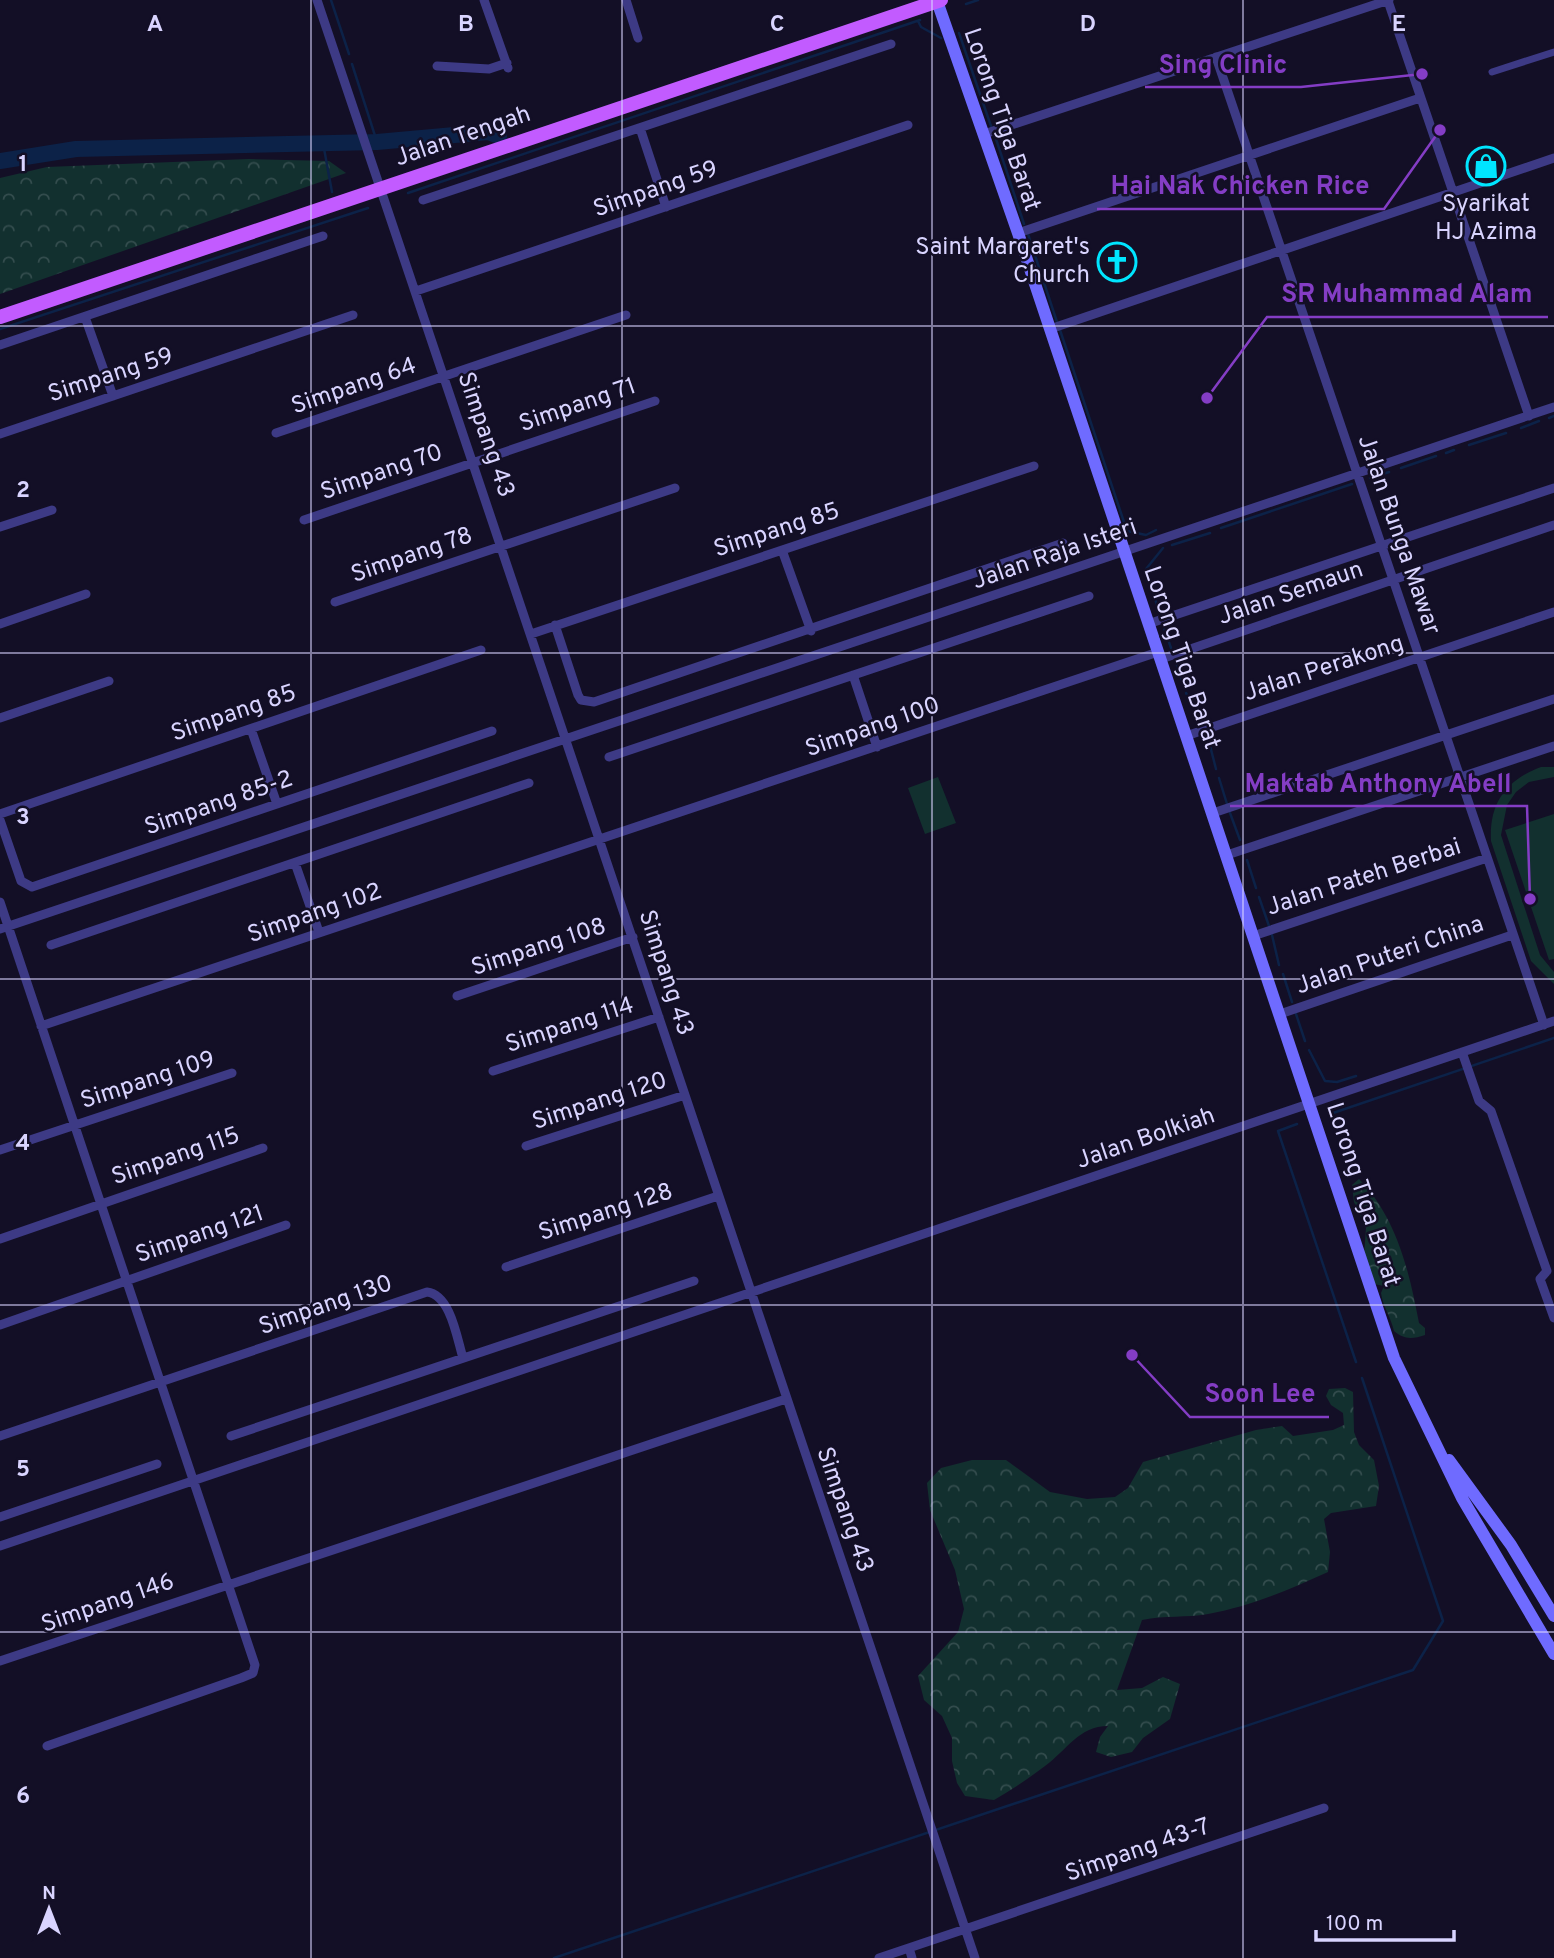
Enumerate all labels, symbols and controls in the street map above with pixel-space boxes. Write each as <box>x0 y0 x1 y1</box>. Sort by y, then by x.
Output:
text: A <box>147 11 163 40</box>
text: B <box>458 11 474 40</box>
text: C <box>770 11 784 40</box>
text: D <box>1080 11 1096 40</box>
text: E <box>1392 11 1406 40</box>
street label: Lorong Tiga Barat <box>956 24 1046 216</box>
callout: Sing Clinic <box>1145 40 1301 87</box>
text: Sing Clinic <box>1159 50 1287 83</box>
street label: Jalan Tengah <box>391 100 535 174</box>
shop icon: Syarikat HJ Azima <box>1465 145 1507 187</box>
text: 1 <box>18 151 28 180</box>
street label: Simpang 59 <box>590 155 722 225</box>
callout: Hai Nak Chicken Rice <box>1097 162 1384 209</box>
text: Hai Nak Chicken Rice <box>1111 171 1369 204</box>
place label: Syarikat HJ Azima <box>1435 190 1537 248</box>
place label: Saint Margaret's Church <box>915 233 1090 291</box>
church icon: Saint Margaret's Church <box>1096 241 1138 283</box>
callout: SR Muhammad Alam <box>1267 270 1548 317</box>
text: SR Muhammad Alam <box>1281 279 1533 312</box>
street label: Simpang 59 <box>45 342 177 410</box>
street label: Simpang 64 <box>288 352 420 422</box>
street label: Simpang 43 <box>450 369 520 501</box>
street label: Simpang 71 <box>515 372 641 440</box>
street label: Jalan Bunga Mawar <box>1350 431 1446 639</box>
street label: Simpang 70 <box>317 438 447 508</box>
text: 2 <box>16 477 30 506</box>
street label: Simpang 85 <box>710 497 844 565</box>
street label: Jalan Raja Isteri <box>969 513 1141 597</box>
street label: Simpang 78 <box>347 521 477 591</box>
street label: Jalan Semaun <box>1215 555 1367 633</box>
street label: Lorong Tiga Barat <box>1136 562 1226 754</box>
street label: Jalan Perakong <box>1240 629 1408 709</box>
street label: Simpang 85 <box>167 679 301 749</box>
street label: Simpang 100 <box>802 691 944 765</box>
callout: Maktab Anthony Abell <box>1230 759 1527 806</box>
street label: Simpang 85-2 <box>141 765 297 843</box>
text: Maktab Anthony Abell <box>1244 769 1512 802</box>
text: 3 <box>16 804 30 833</box>
street label: Jalan Pateh Berbai <box>1263 832 1465 924</box>
street label: Simpang 102 <box>244 877 386 951</box>
street label: Simpang 43 <box>631 906 699 1040</box>
street label: Jalan Puteri China <box>1292 910 1488 1002</box>
street label: Simpang 108 <box>468 912 610 984</box>
street label: Simpang 114 <box>502 991 638 1061</box>
street label: Simpang 109 <box>77 1045 219 1117</box>
street label: Simpang 120 <box>529 1066 671 1138</box>
street label: Lorong Tiga Barat <box>1318 1099 1406 1291</box>
street label: Jalan Bolkiah <box>1073 1101 1219 1177</box>
street label: Simpang 115 <box>108 1121 244 1193</box>
text: 4 <box>16 1130 30 1159</box>
street label: Simpang 128 <box>535 1177 677 1249</box>
street label: Simpang 121 <box>132 1199 268 1271</box>
street label: Simpang 130 <box>255 1269 397 1343</box>
callout: Soon Lee <box>1190 1370 1329 1417</box>
text: Soon Lee <box>1205 1379 1315 1412</box>
street label: Simpang 43 <box>809 1444 879 1576</box>
text: 5 <box>16 1456 30 1485</box>
street label: Simpang 146 <box>38 1567 178 1641</box>
text: 6 <box>16 1783 30 1812</box>
street label: Simpang 43-7 <box>1062 1812 1214 1890</box>
north arrow <box>14 1874 84 1944</box>
text: N <box>42 1882 56 1906</box>
scale bar <box>1316 1898 1454 1942</box>
text: 100 m <box>1326 1911 1383 1938</box>

